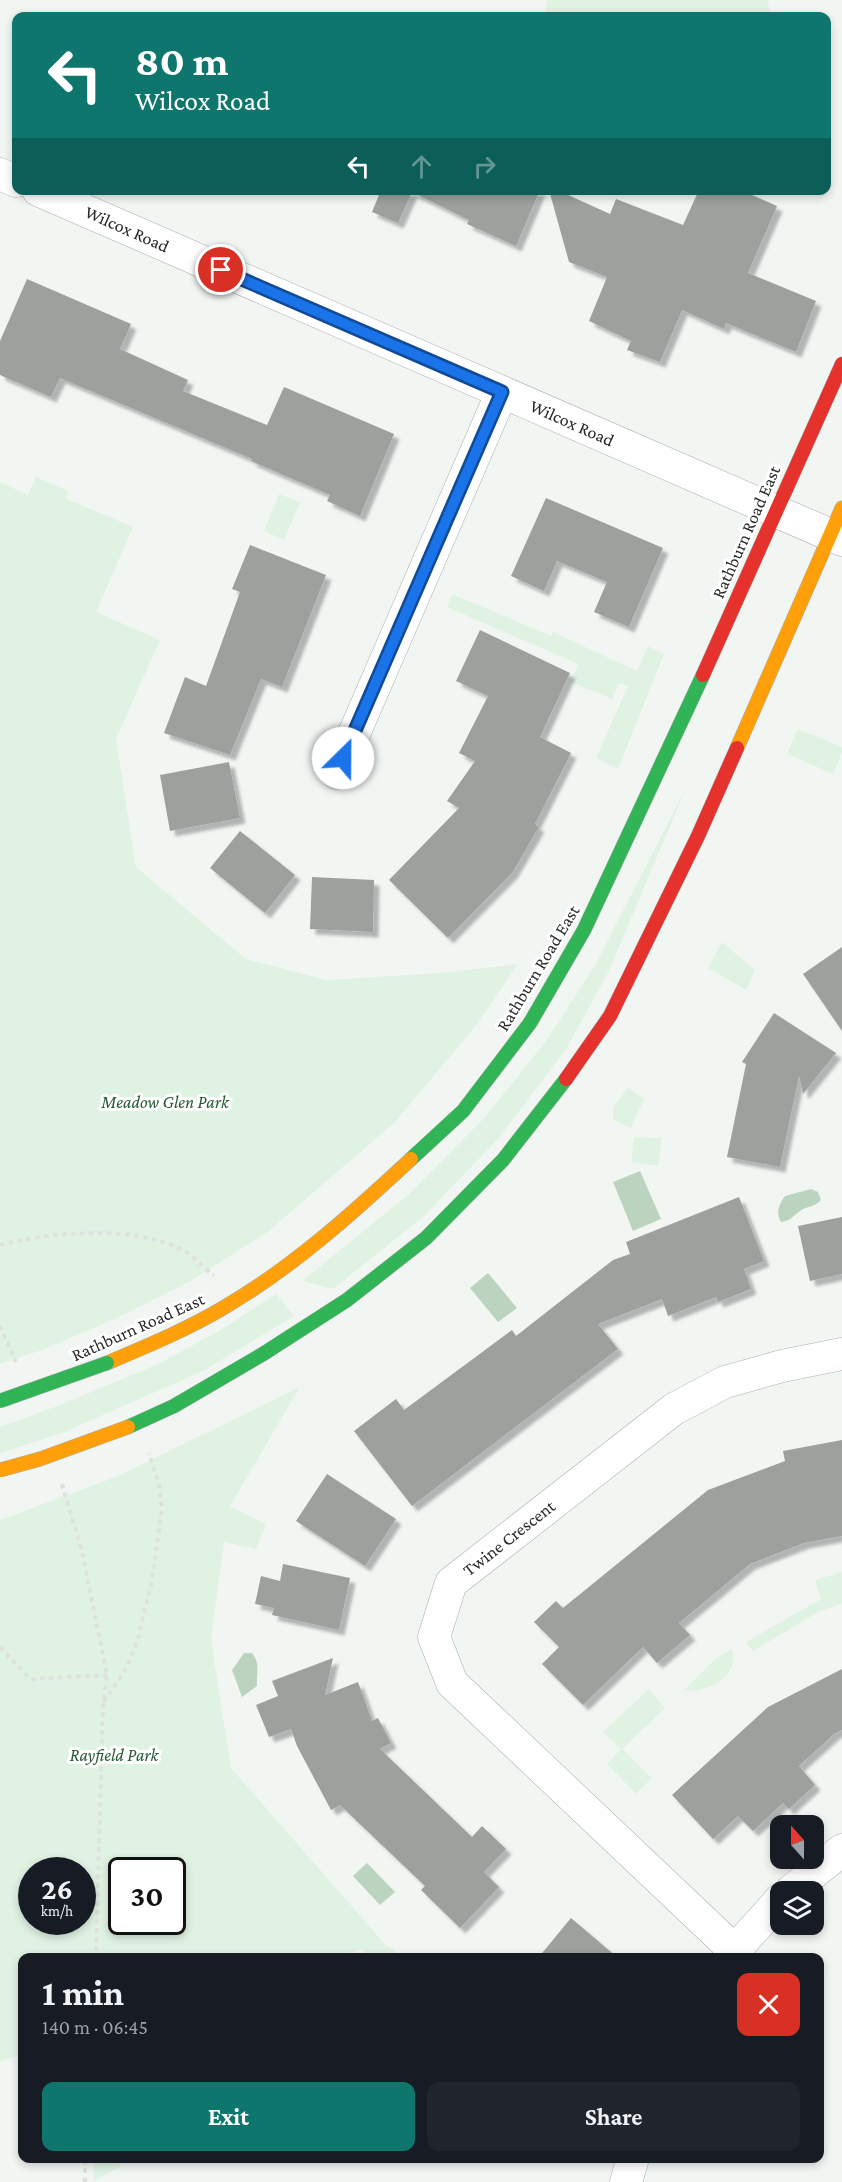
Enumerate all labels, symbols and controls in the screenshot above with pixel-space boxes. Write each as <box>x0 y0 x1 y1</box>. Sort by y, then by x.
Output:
icon: left <box>36 36 114 114</box>
text: 80 m <box>135 37 229 84</box>
text: Wilcox Road <box>135 86 270 116</box>
icon: left <box>342 150 375 183</box>
icon: ahead <box>405 150 438 183</box>
icon: right <box>468 150 501 183</box>
street label: Wilcox Road <box>82 202 173 257</box>
pin <box>195 244 246 295</box>
icon: arrive <box>204 253 237 286</box>
street label: Wilcox Road <box>527 396 618 451</box>
street label: Rathburn Road East <box>708 462 785 601</box>
position arrow <box>311 726 375 790</box>
street label: Rathburn Road East <box>493 901 584 1034</box>
park label: Meadow Glen Park <box>100 1092 230 1112</box>
street label: Rathburn Road East <box>69 1288 208 1365</box>
street label: Twine Crescent <box>459 1495 560 1580</box>
park label: Rayfield Park <box>70 1745 160 1765</box>
north arrow <box>770 1815 824 1869</box>
map controls <box>770 1815 824 1935</box>
speed limit sign: 30 <box>108 1857 186 1935</box>
text: 26 <box>41 1872 73 1905</box>
button: layers <box>770 1881 824 1935</box>
text: km/h <box>41 1903 73 1919</box>
text: 1 min <box>42 1973 124 2013</box>
button: close <box>737 1973 800 2036</box>
text: 140 m · 06:45 <box>42 2016 148 2038</box>
button: Exit <box>42 2082 415 2151</box>
button: Share <box>427 2082 800 2151</box>

